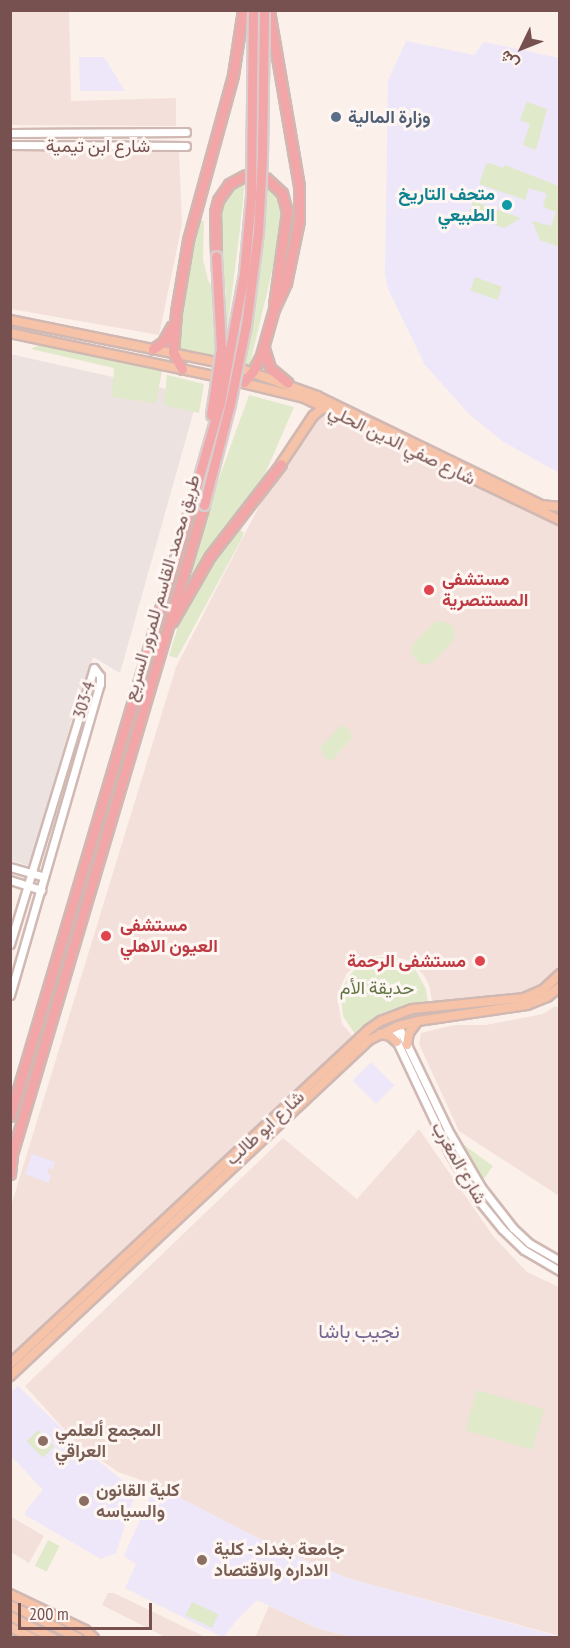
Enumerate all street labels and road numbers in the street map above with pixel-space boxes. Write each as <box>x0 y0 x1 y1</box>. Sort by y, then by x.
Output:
street label: شارع ابن تيمية <box>46 135 150 157</box>
street label: شارع صفي الدين الحلي <box>325 400 479 490</box>
street label: طريق محمد القاسم للمرور السريع <box>119 472 205 704</box>
street label: 303-4 <box>68 679 100 721</box>
street label: شارع ابو طالب <box>221 1086 309 1170</box>
street label: شارع المغرب <box>427 1118 491 1208</box>

